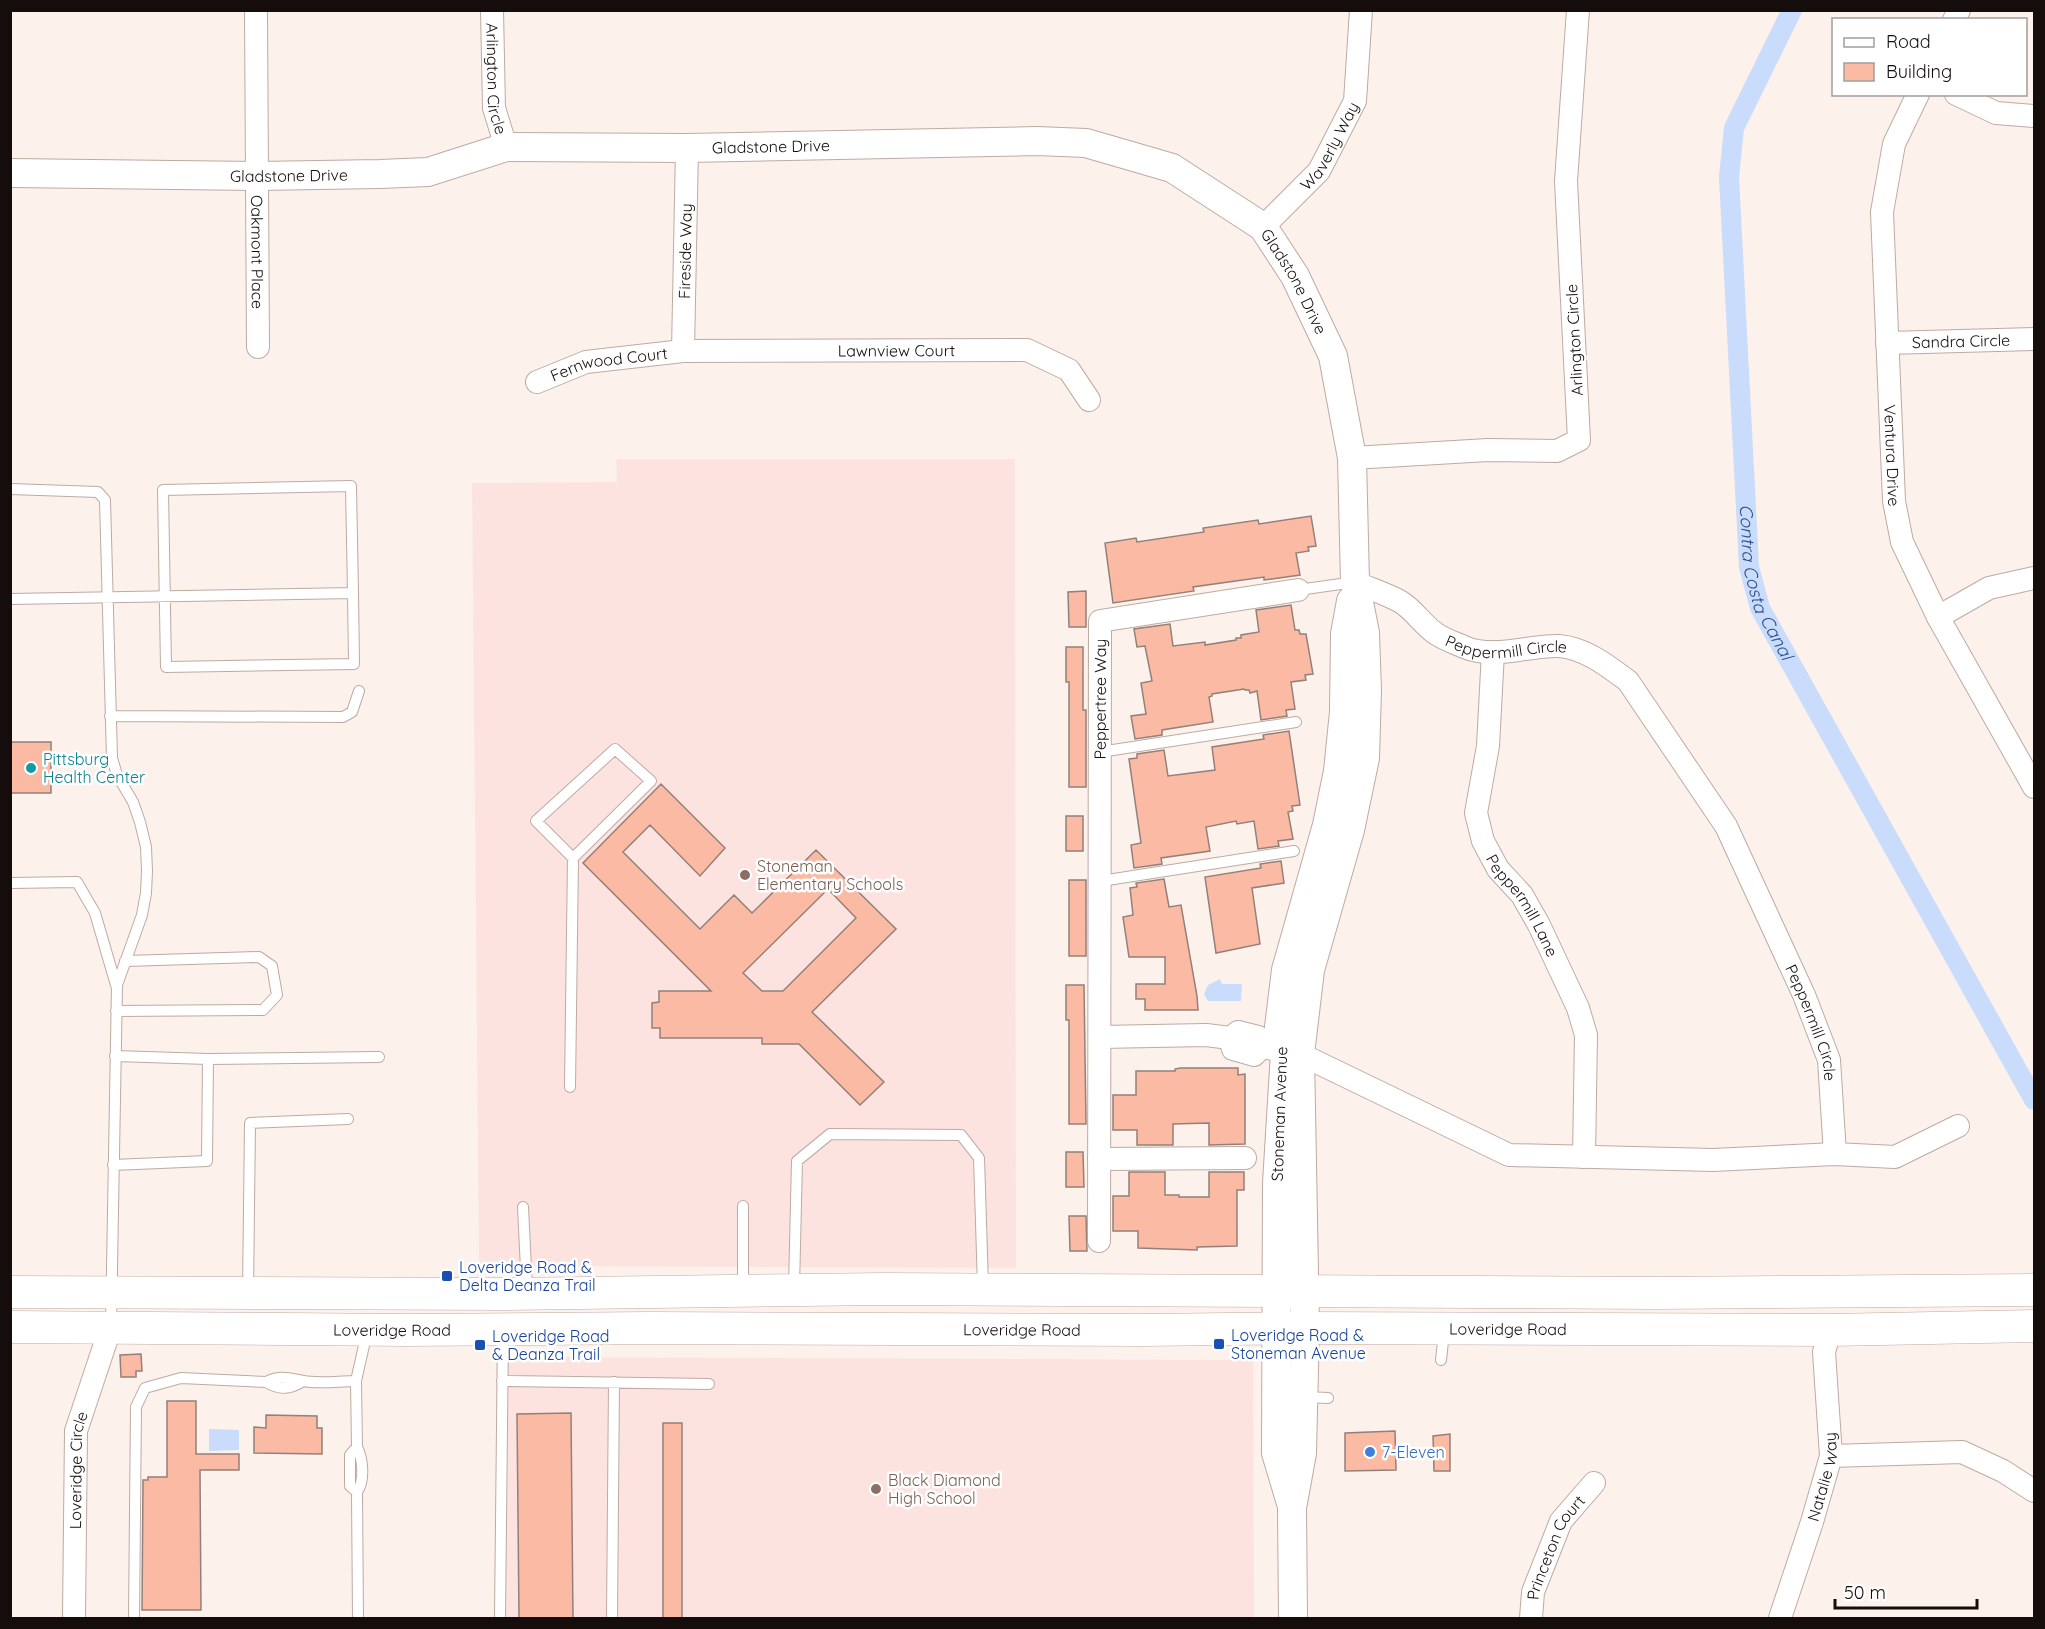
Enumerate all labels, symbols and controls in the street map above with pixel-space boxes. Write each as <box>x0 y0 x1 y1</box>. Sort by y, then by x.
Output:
legend <box>1832 18 2027 96</box>
street label: Arlington Circle <box>482 23 512 137</box>
text: Road <box>1886 30 1931 53</box>
text: Building <box>1886 60 1952 83</box>
street label: Waverly Way <box>1296 98 1363 194</box>
street label: Gladstone Drive <box>712 135 830 157</box>
street label: Gladstone Drive <box>230 165 348 186</box>
street label: Oakmont Place <box>247 195 268 309</box>
street label: Fireside Way <box>674 203 696 299</box>
street label: Gladstone Drive <box>1257 225 1331 338</box>
street label: Arlington Circle <box>1561 284 1587 396</box>
street label: Sandra Circle <box>1912 330 2010 352</box>
street label: Lawnview Court <box>838 340 955 361</box>
street label: Fernwood Court <box>547 343 668 386</box>
street label: Ventura Drive <box>1880 404 1905 508</box>
water label: Contra Costa Canal <box>1735 504 1799 665</box>
street label: Peppermill Circle <box>1442 630 1568 662</box>
street label: Peppertree Way <box>1090 639 1110 759</box>
place label: Pittsburg Health Center <box>43 749 145 787</box>
marker: Pittsburg Health Center <box>24 761 38 775</box>
street label: Peppermill Lane <box>1482 851 1563 960</box>
place label: Stoneman Elementary Schools <box>757 856 903 894</box>
marker: Stoneman Elementary Schools <box>738 868 752 882</box>
street label: Peppermill Circle <box>1781 961 1840 1082</box>
street label: Stoneman Avenue <box>1267 1046 1291 1182</box>
place label: Loveridge Road & Delta Deanza Trail <box>459 1257 596 1295</box>
marker: Loveridge Road & Delta Deanza Trail <box>440 1269 454 1283</box>
street label: Loveridge Road <box>333 1319 451 1340</box>
street label: Loveridge Road <box>963 1319 1081 1340</box>
street label: Loveridge Road <box>1449 1319 1567 1339</box>
place label: Loveridge Road & Stoneman Avenue <box>1231 1325 1366 1363</box>
place label: Loveridge Road & Deanza Trail <box>492 1326 610 1364</box>
marker: Loveridge Road & Stoneman Avenue <box>1212 1337 1226 1351</box>
marker: Loveridge Road & Deanza Trail <box>473 1338 487 1352</box>
street label: Loveridge Circle <box>65 1409 92 1529</box>
street label: Natalie Way <box>1803 1432 1842 1524</box>
place label: 7-Eleven <box>1382 1442 1445 1462</box>
marker: 7-Eleven <box>1363 1445 1377 1459</box>
place label: Black Diamond High School <box>888 1470 1001 1508</box>
marker: Black Diamond High School <box>869 1482 883 1496</box>
street label: Princeton Court <box>1522 1491 1589 1600</box>
scale bar <box>1835 1572 1978 1610</box>
text: 50 m <box>1844 1581 1886 1604</box>

